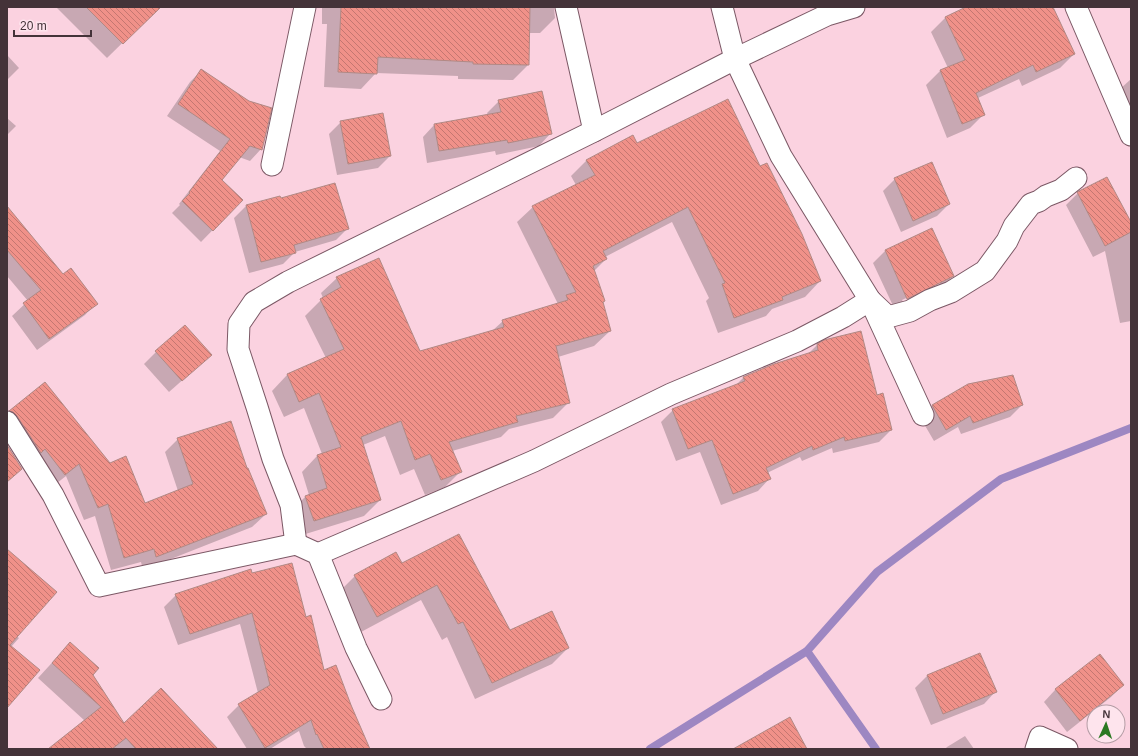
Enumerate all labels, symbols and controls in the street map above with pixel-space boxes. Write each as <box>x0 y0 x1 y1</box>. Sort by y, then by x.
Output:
scale bar <box>14 12 91 38</box>
text: 20 m <box>20 19 47 33</box>
north arrow <box>1086 704 1126 744</box>
text: N <box>1102 708 1111 720</box>

